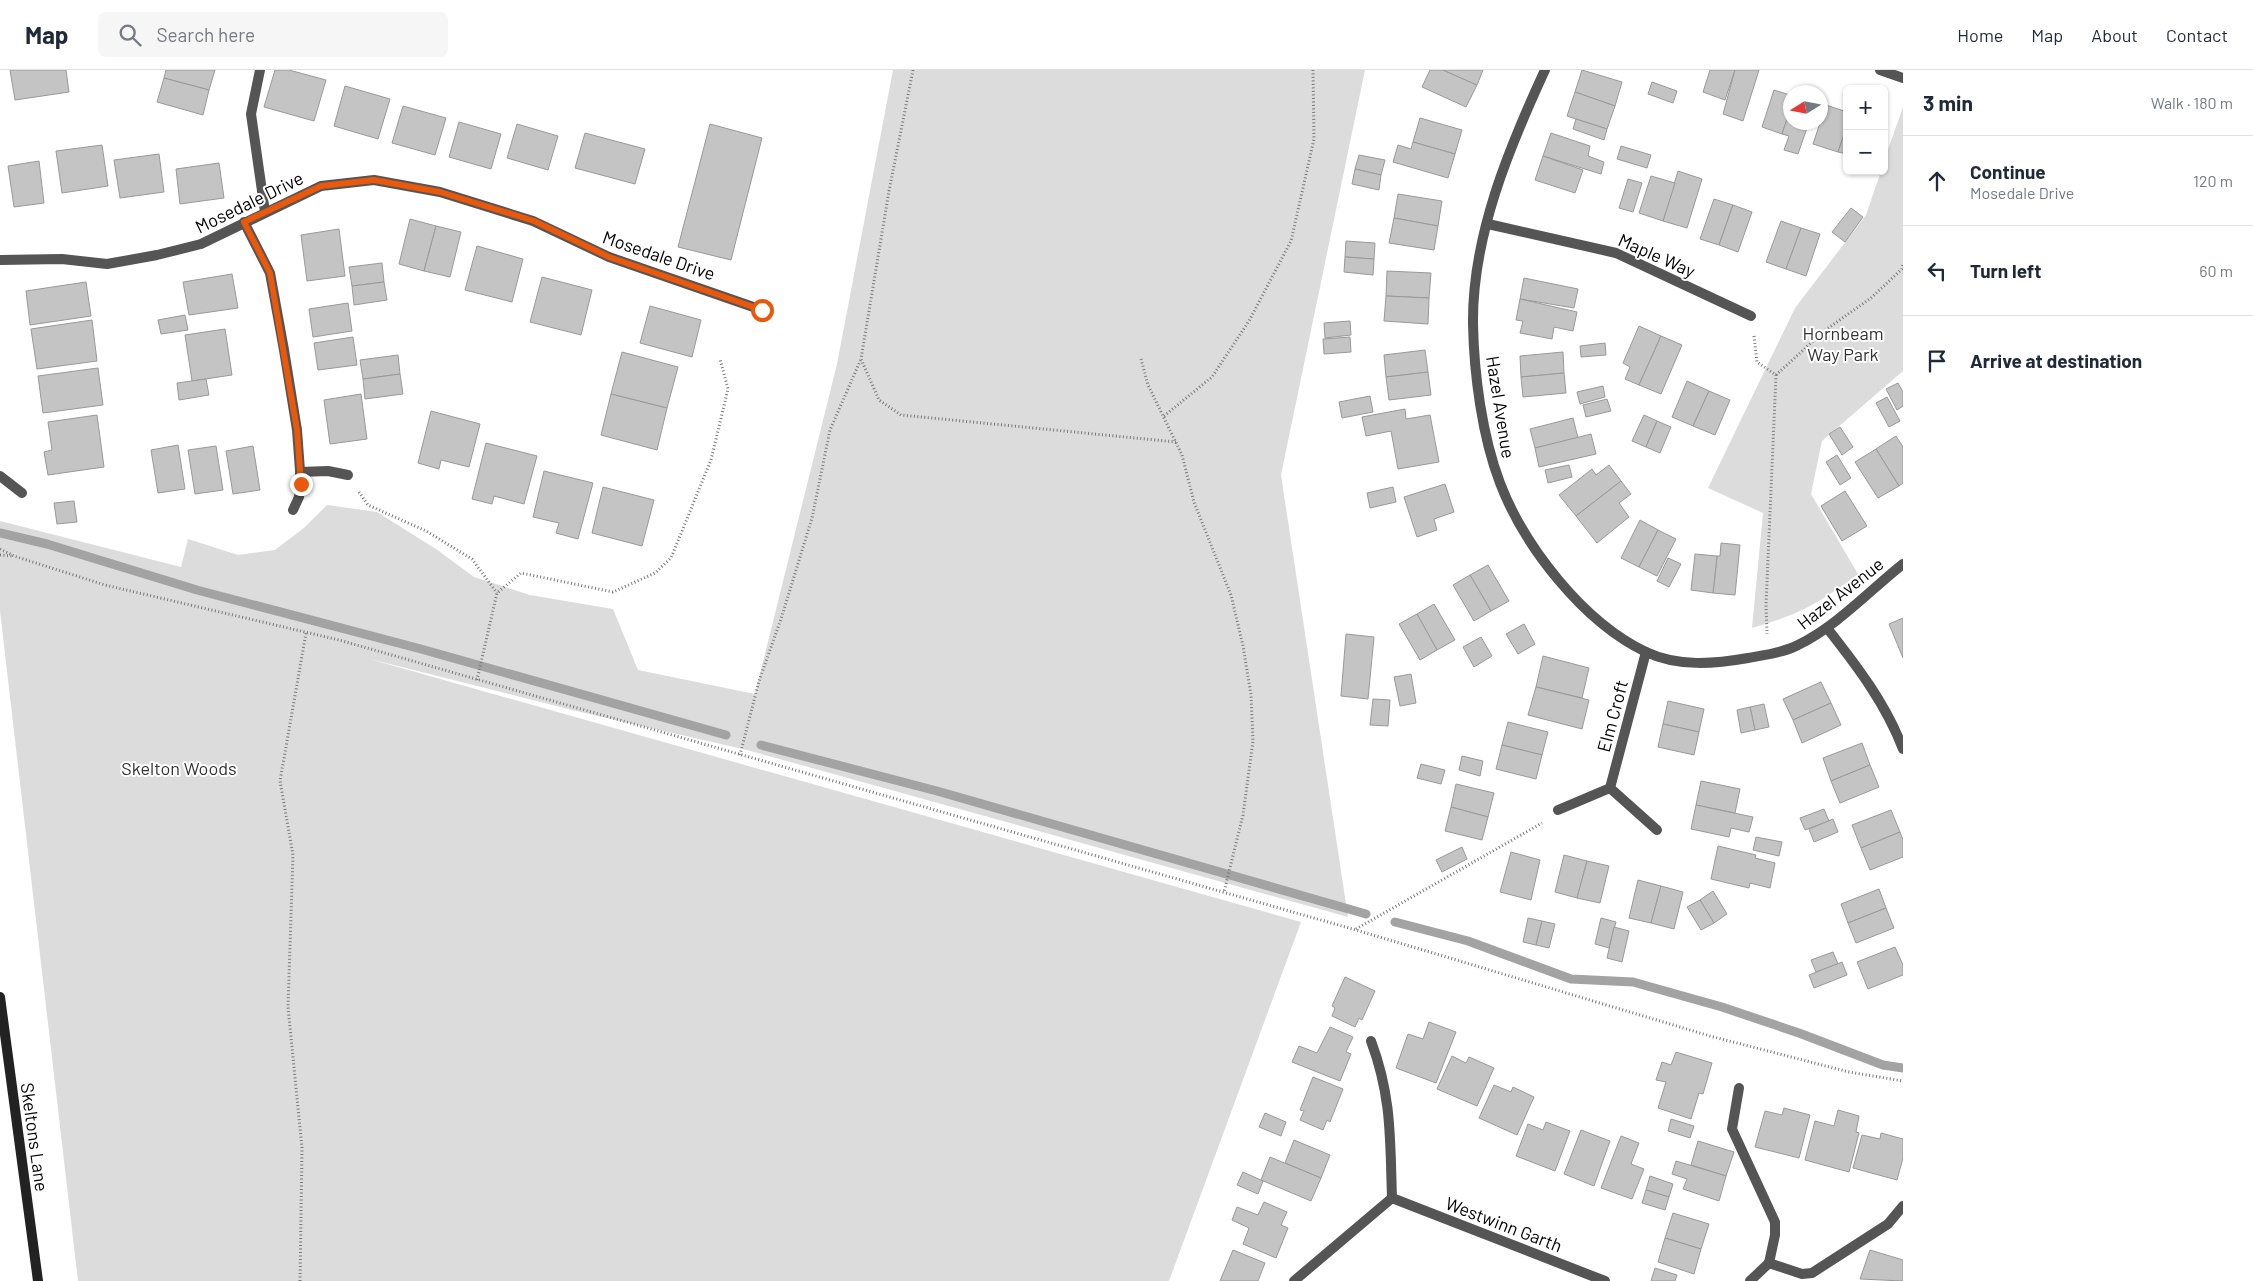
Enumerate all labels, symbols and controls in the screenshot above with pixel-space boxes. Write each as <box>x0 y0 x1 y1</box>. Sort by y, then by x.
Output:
search box <box>98 12 448 57</box>
text: Map <box>25 20 68 49</box>
icon: search <box>116 21 144 49</box>
text: Search here <box>156 23 255 46</box>
text: Home <box>1957 24 2003 46</box>
text: Map <box>2031 24 2063 46</box>
text: About <box>2091 24 2138 46</box>
text: Contact <box>2166 24 2228 46</box>
north arrow <box>1783 85 1828 130</box>
map controls <box>1843 85 1888 175</box>
button: + <box>1843 85 1888 130</box>
text: 3 min <box>1923 90 1973 115</box>
text: Walk · 180 m <box>2151 93 2233 112</box>
button: − <box>1843 130 1888 175</box>
text: Continue <box>1970 160 2046 183</box>
street label: Mosedale Drive <box>191 166 307 238</box>
icon: ahead <box>1923 167 1951 195</box>
text: 120 m <box>2193 171 2233 190</box>
text: Mosedale Drive <box>1970 183 2074 202</box>
street label: Mosedale Drive <box>600 225 718 285</box>
street label: Maple Way <box>1615 228 1699 282</box>
icon: left <box>1923 257 1951 285</box>
text: Turn left <box>1970 259 2041 282</box>
text: 60 m <box>2199 261 2233 280</box>
route start <box>751 299 774 322</box>
park label: Hornbeam Way Park <box>1802 322 1884 365</box>
icon: arrive <box>1923 347 1951 375</box>
text: Arrive at destination <box>1970 349 2142 372</box>
street label: Hazel Avenue <box>1482 354 1520 460</box>
route end <box>290 473 313 496</box>
street label: Hazel Avenue <box>1792 552 1888 634</box>
street label: Elm Croft <box>1592 678 1632 754</box>
park label: Skelton Woods <box>121 757 237 779</box>
street label: Skeltons Lane <box>16 1081 54 1193</box>
street label: Westwinn Garth <box>1443 1192 1565 1256</box>

